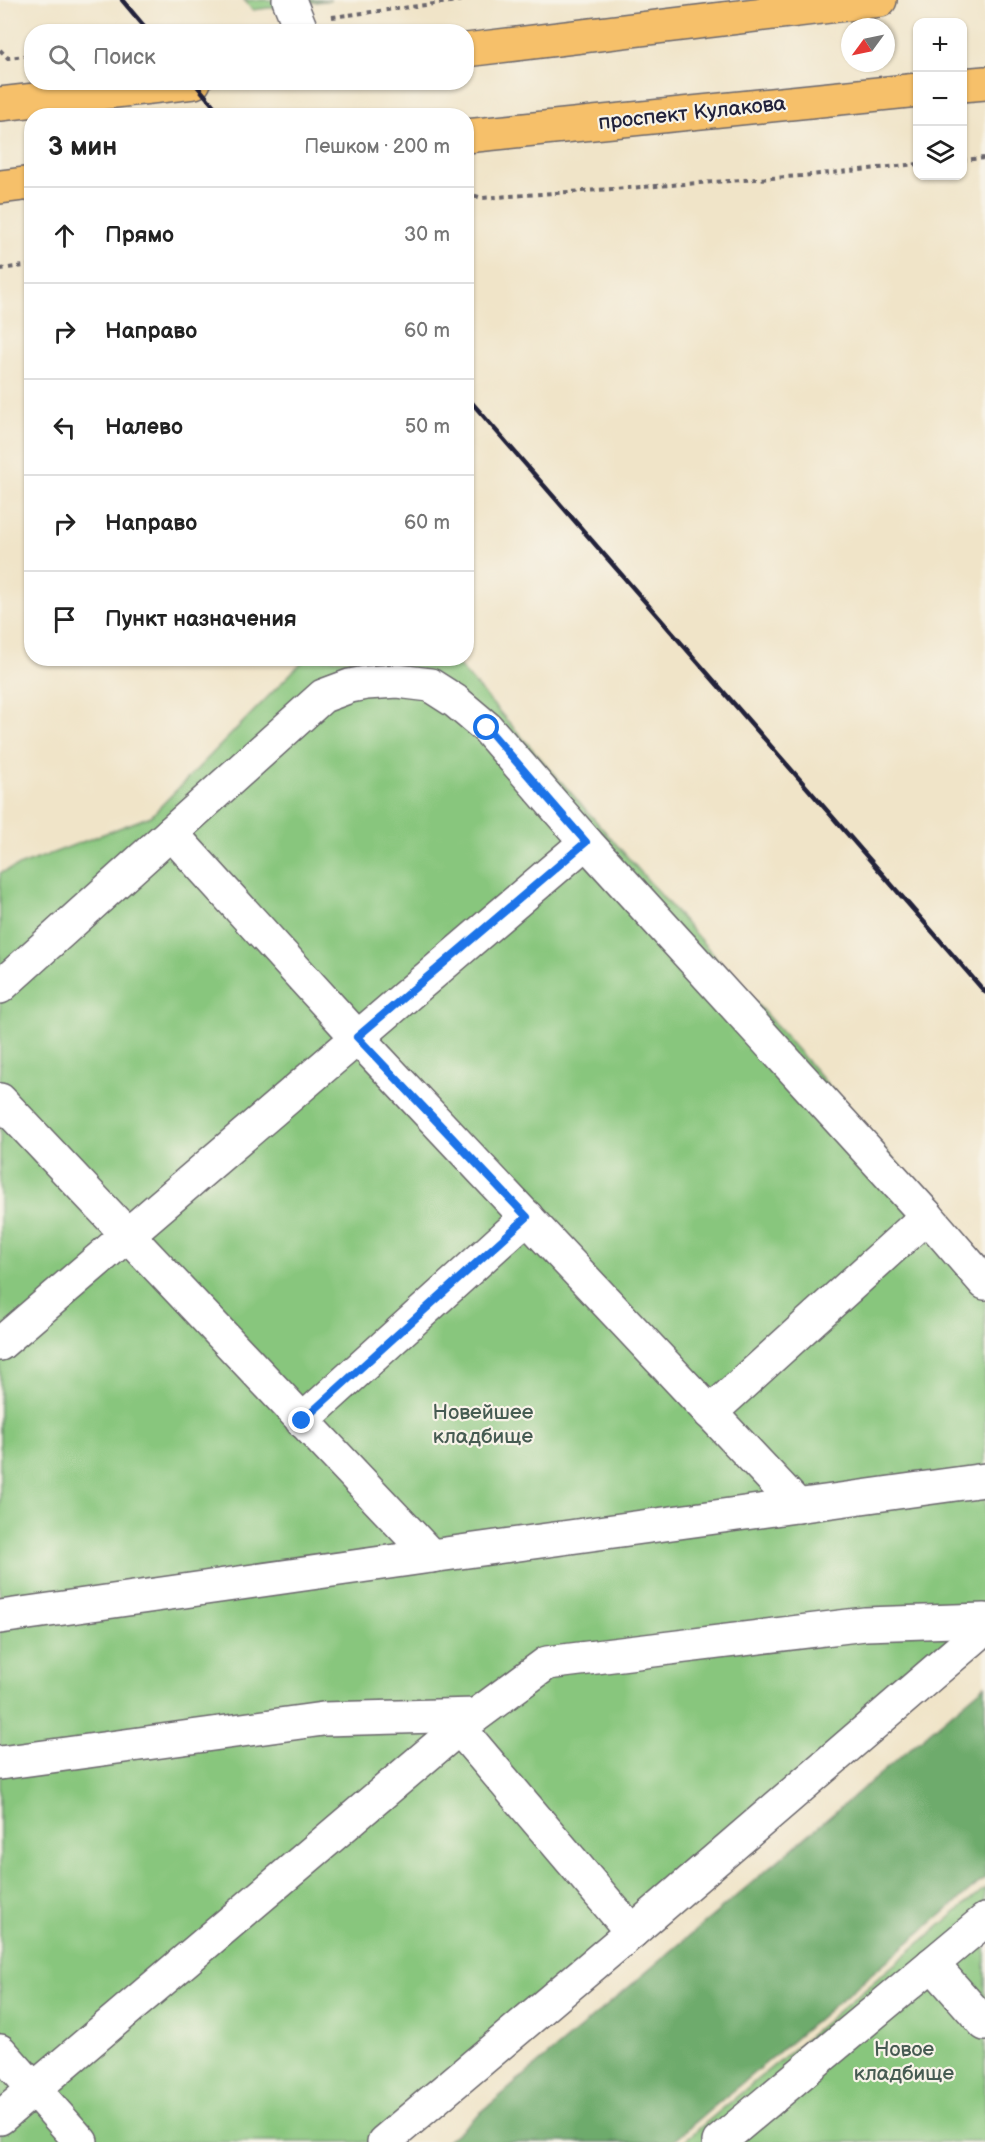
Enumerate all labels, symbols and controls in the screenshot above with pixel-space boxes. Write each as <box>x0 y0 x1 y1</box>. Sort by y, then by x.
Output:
north arrow <box>841 18 895 72</box>
map controls <box>913 18 967 180</box>
button: + <box>913 18 967 72</box>
search box <box>24 24 474 90</box>
icon: search <box>45 41 78 74</box>
text: Поиск <box>93 44 156 71</box>
button: − <box>913 72 967 126</box>
street label: проспект Кулакова <box>597 91 788 135</box>
button: layers <box>913 126 967 180</box>
text: 3 мин <box>48 132 117 163</box>
text: Пешком · 200 m <box>304 135 450 159</box>
icon: ahead <box>48 219 81 252</box>
text: Прямо <box>105 222 174 249</box>
text: 30 m <box>404 223 450 247</box>
icon: right <box>48 315 81 348</box>
text: Направо <box>105 318 197 345</box>
text: 60 m <box>404 319 450 343</box>
icon: left <box>48 411 81 444</box>
text: Налево <box>105 414 183 441</box>
text: 50 m <box>405 415 450 439</box>
icon: right <box>48 507 81 540</box>
text: Направо <box>105 510 197 537</box>
text: 60 m <box>404 511 450 535</box>
icon: arrive <box>48 603 81 636</box>
text: Пункт назначения <box>105 606 297 633</box>
route start <box>473 714 499 740</box>
park label: Новейшее кладбище <box>433 1400 534 1449</box>
route end <box>288 1407 314 1433</box>
park label: Новое кладбище <box>854 2037 955 2086</box>

